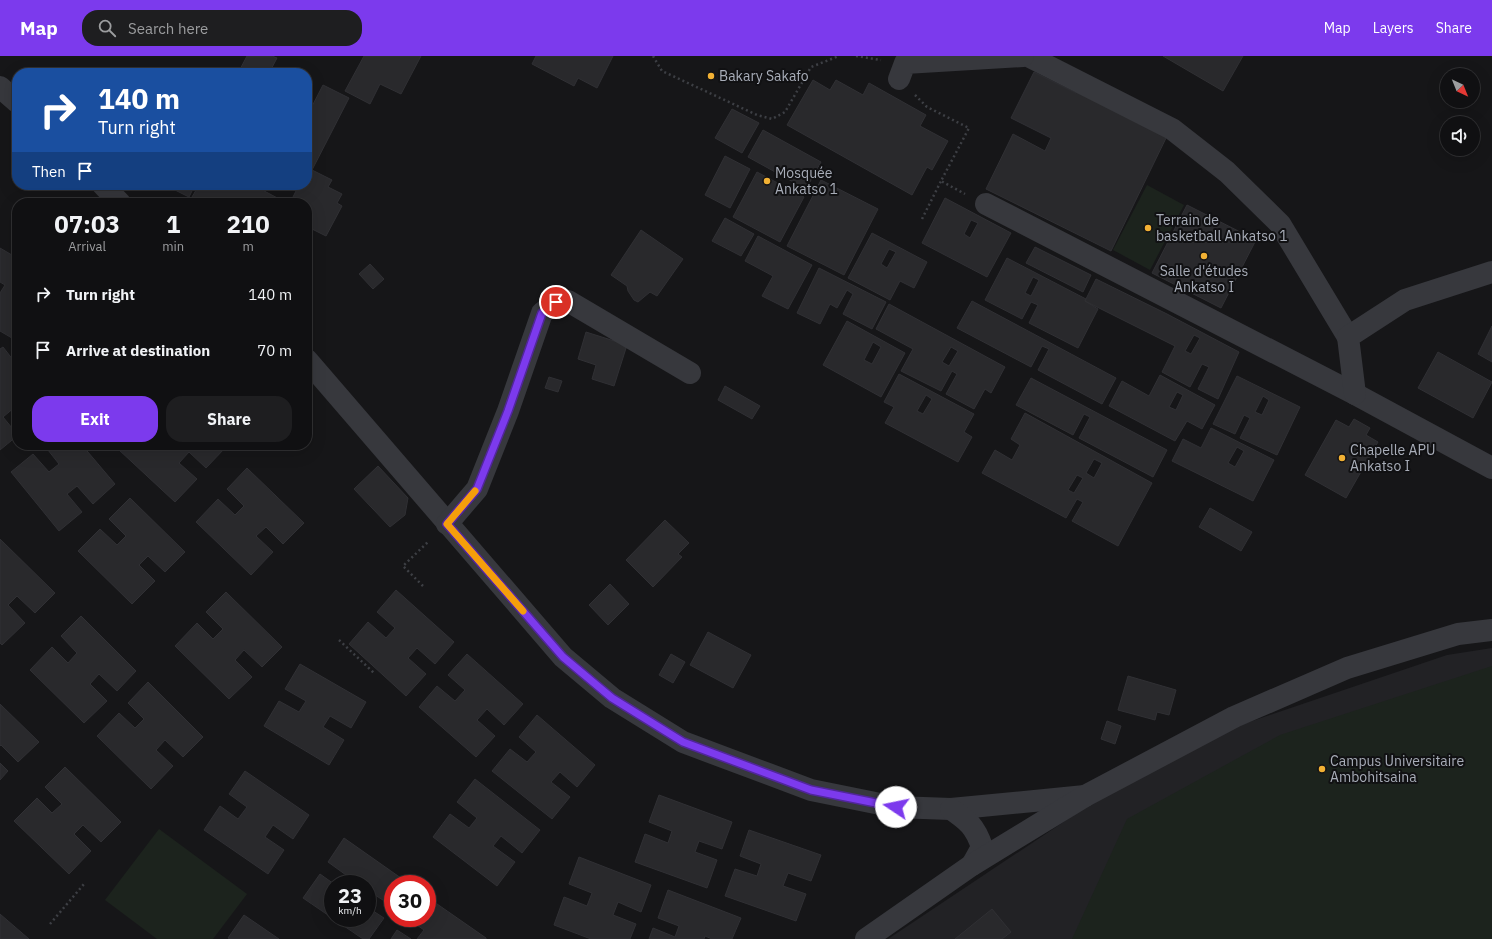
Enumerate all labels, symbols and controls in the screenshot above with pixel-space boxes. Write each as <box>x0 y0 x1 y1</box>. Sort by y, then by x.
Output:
search box <box>82 10 362 46</box>
text: Map <box>20 16 58 40</box>
icon: search <box>96 17 118 39</box>
text: Search here <box>128 19 208 38</box>
text: Map <box>1324 19 1351 37</box>
text: Layers <box>1373 19 1414 37</box>
text: Share <box>1436 19 1472 37</box>
place label: Bakary Sakafo <box>719 67 809 85</box>
north arrow <box>1440 68 1480 108</box>
map controls <box>1440 68 1480 156</box>
marker: Bakary Sakafo <box>706 71 716 81</box>
text: 140 m <box>98 80 180 117</box>
icon: right <box>32 84 84 136</box>
text: Turn right <box>98 116 176 139</box>
button: sound <box>1440 116 1480 156</box>
icon: arrive <box>74 160 96 182</box>
text: Then <box>32 162 66 181</box>
place label: Mosquée Ankatso 1 <box>775 164 838 198</box>
marker: Mosquée Ankatso 1 <box>762 176 772 186</box>
text: 07:03 <box>54 208 120 240</box>
text: 1 <box>166 208 180 240</box>
text: 210 <box>226 208 270 240</box>
place label: Terrain de basketball Ankatso 1 <box>1156 211 1288 245</box>
marker: Terrain de basketball Ankatso 1 <box>1143 223 1153 233</box>
text: Arrival <box>68 238 106 255</box>
text: min <box>162 238 184 255</box>
text: m <box>242 238 254 255</box>
marker: Salle d'études Ankatso I <box>1199 251 1209 261</box>
place label: Salle d'études Ankatso I <box>1160 262 1248 296</box>
icon: right <box>32 283 54 305</box>
text: Turn right <box>66 285 135 304</box>
text: 140 m <box>248 285 292 304</box>
pin <box>539 285 573 319</box>
icon: arrive <box>545 291 567 313</box>
icon: arrive <box>32 339 54 361</box>
text: Arrive at destination <box>66 341 210 360</box>
text: 70 m <box>257 341 292 360</box>
button: Exit <box>32 396 158 442</box>
button: Share <box>166 396 292 442</box>
place label: Chapelle APU Ankatso I <box>1350 441 1435 475</box>
marker: Chapelle APU Ankatso I <box>1337 453 1347 463</box>
place label: Campus Universitaire Ambohitsaina <box>1330 752 1464 786</box>
marker: Campus Universitaire Ambohitsaina <box>1317 764 1327 774</box>
position arrow <box>875 786 917 828</box>
speed limit sign: 30 <box>384 875 436 927</box>
text: 23 <box>338 882 362 909</box>
text: km/h <box>338 904 362 917</box>

